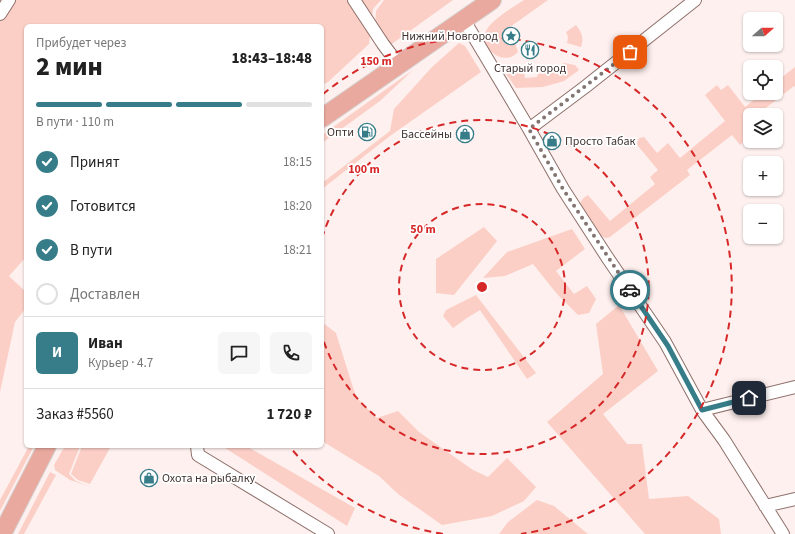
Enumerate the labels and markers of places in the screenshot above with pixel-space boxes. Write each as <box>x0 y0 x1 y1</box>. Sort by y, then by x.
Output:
place icon: Нижний Новгород <box>501 26 521 46</box>
place label: Нижний Новгород <box>402 28 499 45</box>
pin <box>613 35 647 69</box>
restaurant icon: Старый город <box>520 40 540 60</box>
place label: Старый город <box>494 60 567 77</box>
fuel station icon: Опти <box>357 122 377 142</box>
place label: Опти <box>327 124 354 141</box>
shop icon: Бассейны <box>455 124 475 144</box>
place label: Бассейны <box>401 126 452 143</box>
shop icon: Просто Табак <box>542 131 562 151</box>
place label: Просто Табак <box>565 133 636 150</box>
centre of rings <box>475 280 489 294</box>
pin <box>732 381 766 415</box>
shop icon: Охота на рыбалку <box>139 468 159 488</box>
place label: Охота на рыбалку <box>162 470 256 487</box>

